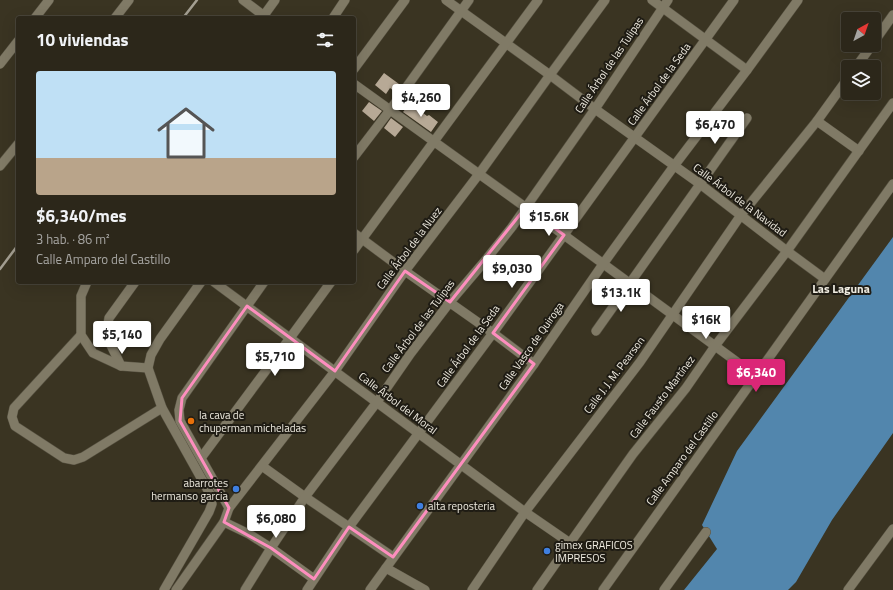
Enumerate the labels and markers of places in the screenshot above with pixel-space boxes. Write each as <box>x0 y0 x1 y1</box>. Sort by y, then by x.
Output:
pin: $4,260 <box>388 84 454 118</box>
pin: $6,470 <box>682 111 748 145</box>
pin: $15.6K <box>516 203 582 237</box>
pin: $9,030 <box>479 255 545 289</box>
pin: $13.1K <box>588 279 654 313</box>
pin: $16K <box>682 306 730 340</box>
pin: $5,140 <box>89 321 155 355</box>
pin: $5,710 <box>242 343 308 377</box>
pin: $6,340 <box>723 359 789 393</box>
place label: la cava de chuperman micheladas <box>199 407 306 436</box>
marker: la cava de chuperman micheladas <box>186 416 196 426</box>
place label: abarrotes hermanso garcia <box>151 475 228 504</box>
marker: abarrotes hermanso garcia <box>231 484 241 494</box>
place label: alta reposteria <box>428 498 495 514</box>
marker: alta reposteria <box>415 501 425 511</box>
pin: $6,080 <box>243 505 309 539</box>
place label: gimex GRAFICOS IMPRESOS <box>555 537 633 566</box>
marker: gimex GRAFICOS IMPRESOS <box>542 546 552 556</box>

